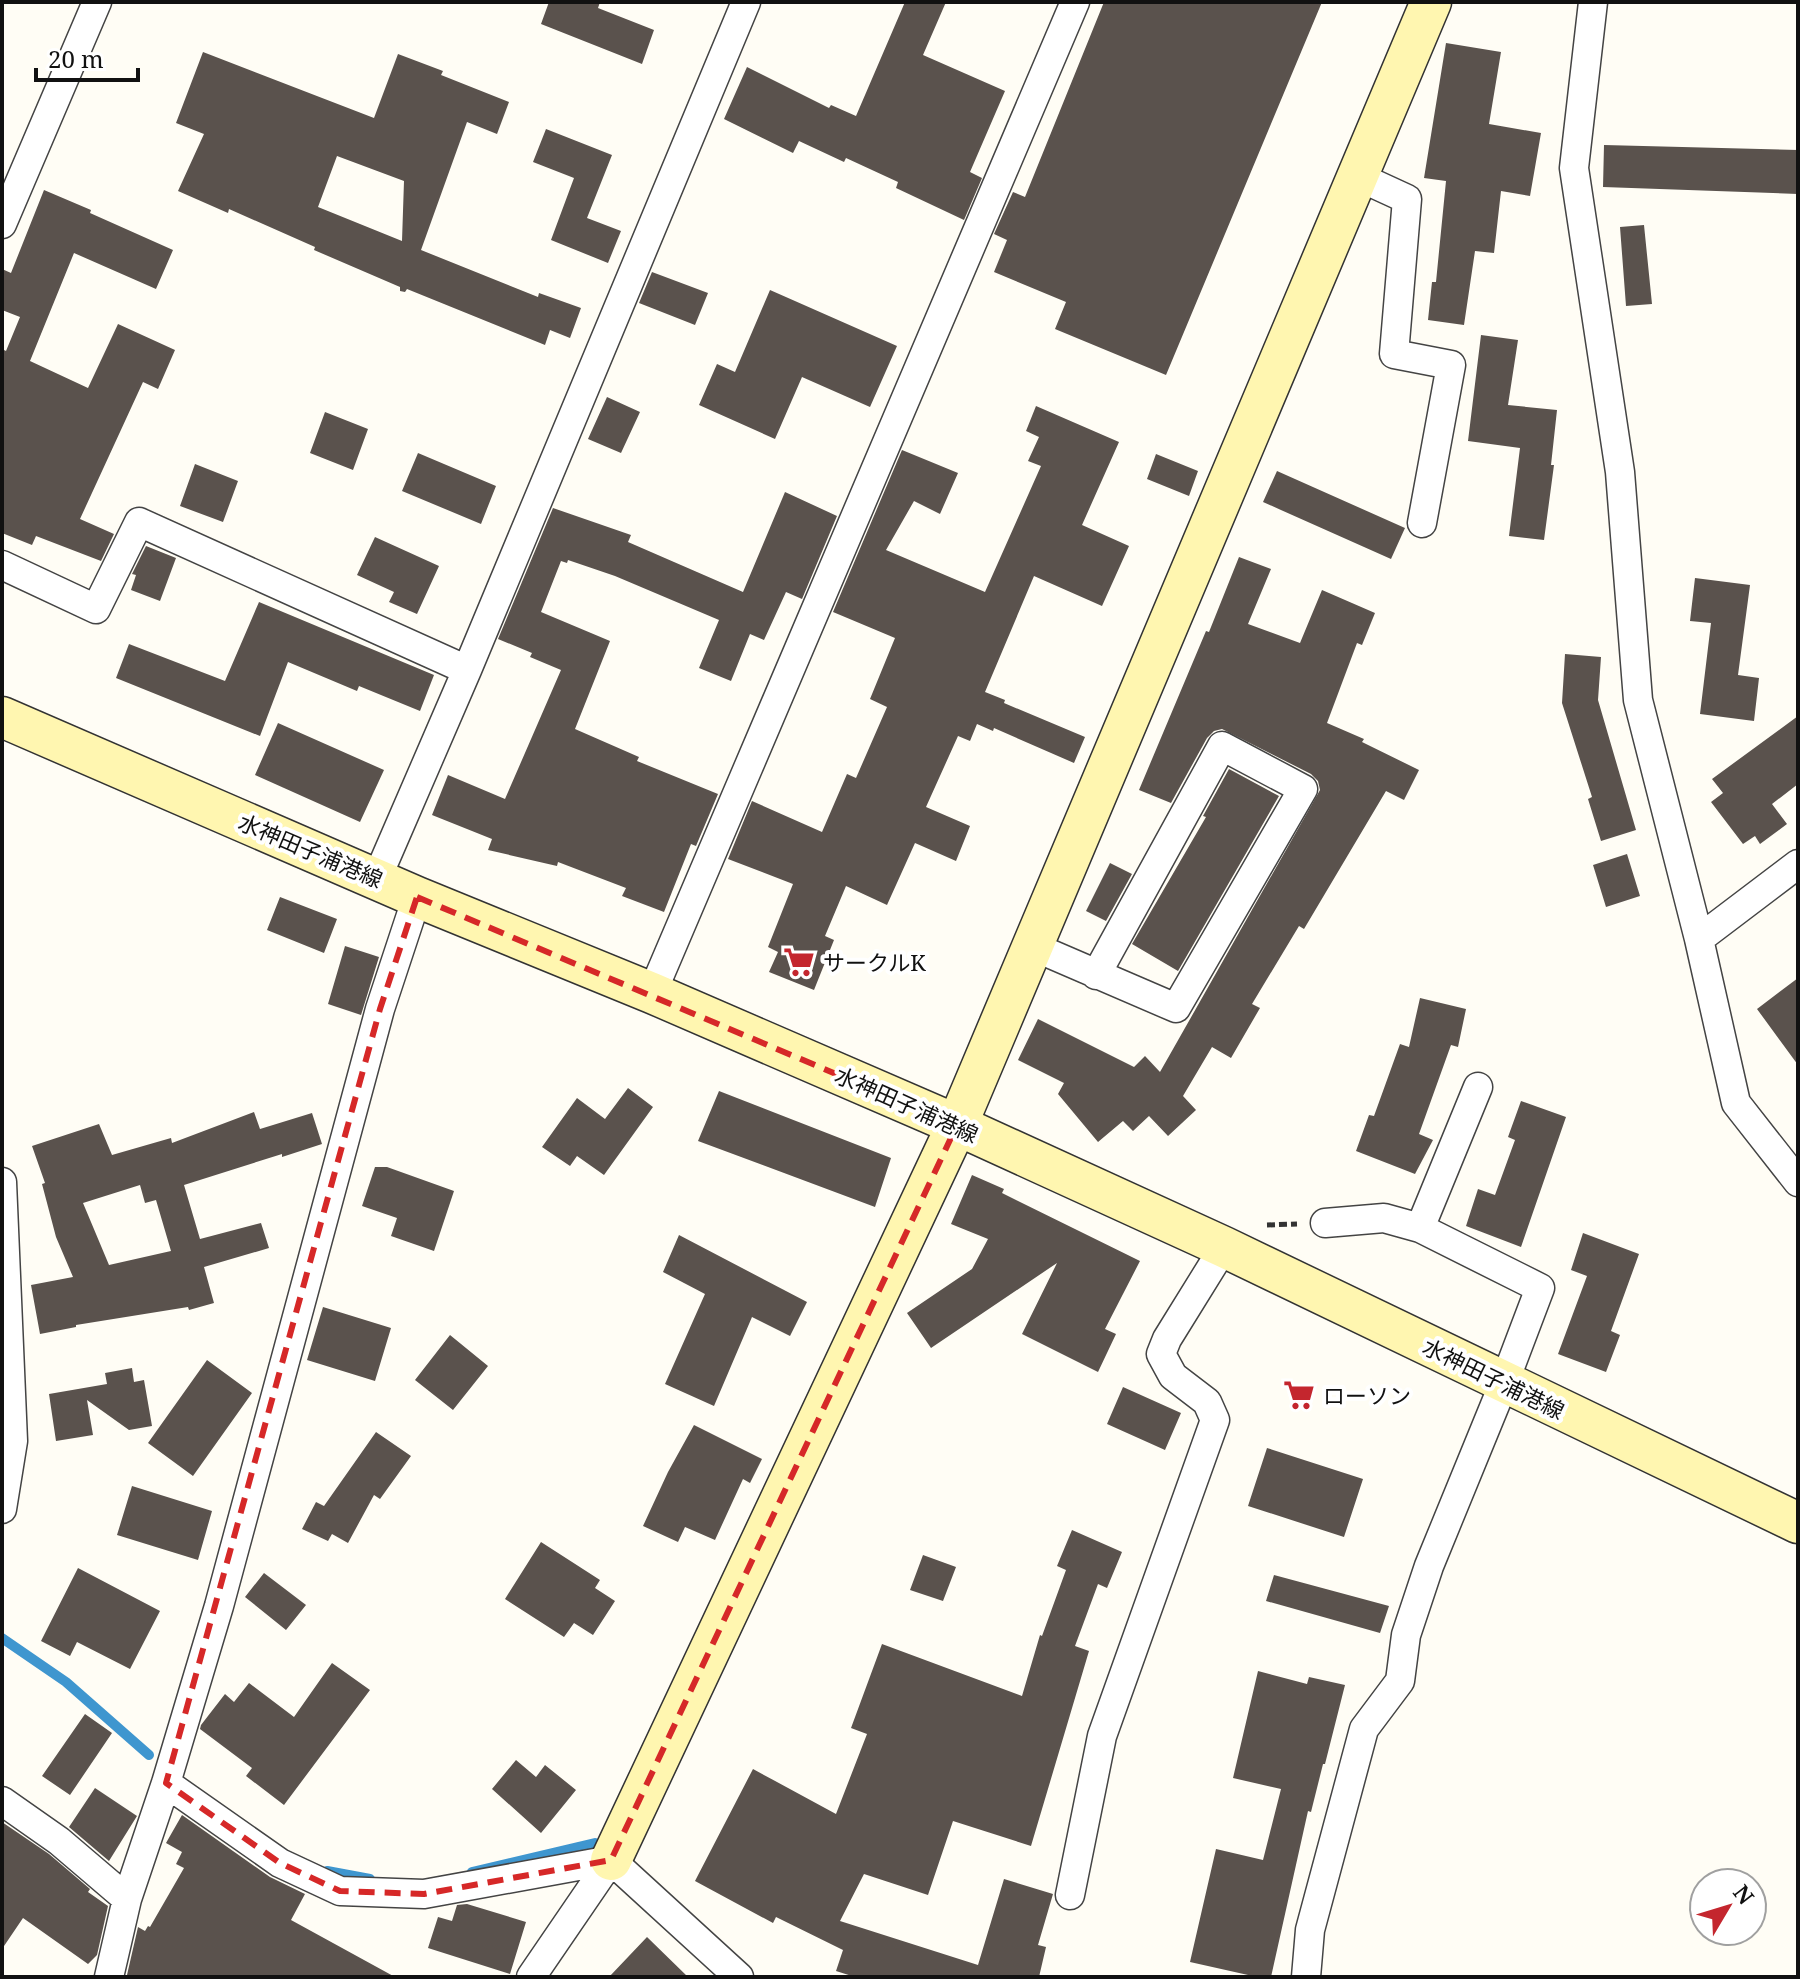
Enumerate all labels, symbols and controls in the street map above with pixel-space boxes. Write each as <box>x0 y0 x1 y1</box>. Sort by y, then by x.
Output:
scale bar <box>36 32 138 82</box>
text: 20 m <box>48 42 104 75</box>
street label: 水神田子浦港線 <box>234 806 388 894</box>
supermarket icon: サークルK <box>782 945 816 979</box>
place label: サークルK <box>823 947 926 977</box>
street label: 水神田子浦港線 <box>831 1059 983 1149</box>
street label: 水神田子浦港線 <box>1418 1331 1570 1425</box>
supermarket icon: ローソン <box>1282 1378 1316 1412</box>
place label: ローソン <box>1323 1380 1411 1410</box>
north arrow <box>1688 1867 1768 1947</box>
text: N <box>1727 1878 1762 1910</box>

